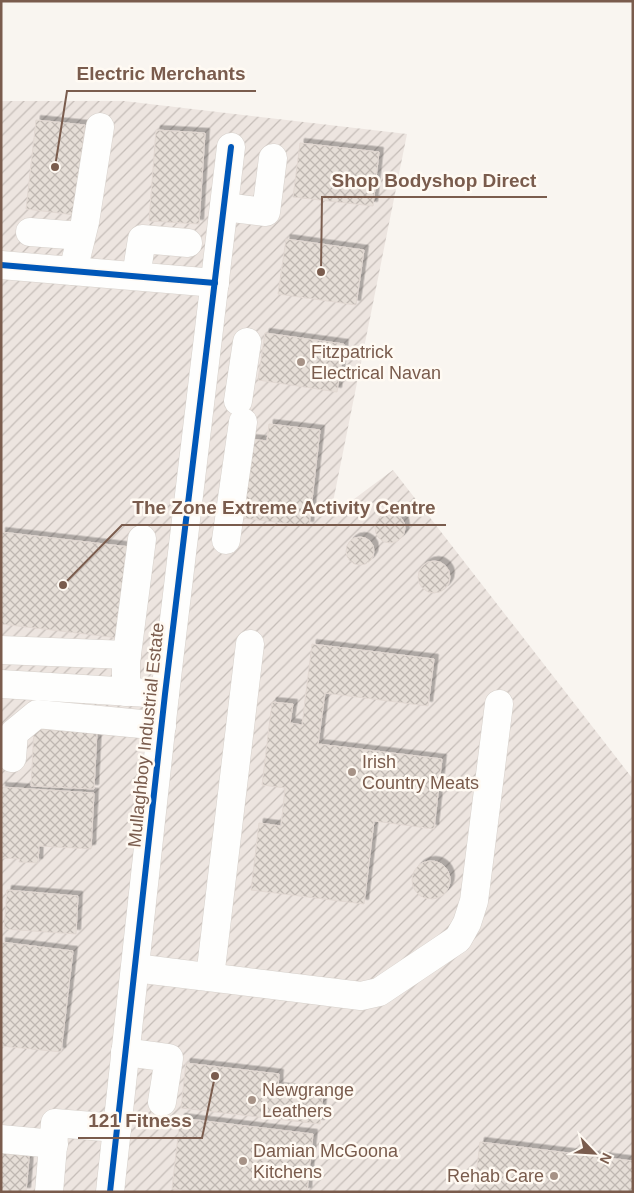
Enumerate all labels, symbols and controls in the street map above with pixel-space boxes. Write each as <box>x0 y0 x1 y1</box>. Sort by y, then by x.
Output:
callout: Electric Merchants <box>67 57 256 91</box>
text: Electric Merchants <box>77 63 245 84</box>
callout: Shop Bodyshop Direct <box>322 163 547 197</box>
text: Shop Bodyshop Direct <box>332 170 537 191</box>
place label: Fitzpatrick Electrical Navan <box>311 342 441 383</box>
marker: Fitzpatrick Electrical Navan <box>295 356 307 368</box>
callout: The Zone Extreme Activity Centre <box>122 491 446 525</box>
text: The Zone Extreme Activity Centre <box>132 497 436 518</box>
street label: Mullaghboy Industrial Estate <box>124 622 168 848</box>
place label: Irish Country Meats <box>362 752 479 793</box>
marker: Irish Country Meats <box>346 766 358 778</box>
place label: Newgrange Leathers <box>262 1080 354 1121</box>
marker: Newgrange Leathers <box>246 1094 258 1106</box>
callout: 121 Fitness <box>78 1104 202 1138</box>
text: 121 Fitness <box>88 1110 192 1131</box>
north arrow <box>569 1128 619 1178</box>
place label: Damian McGoona Kitchens <box>253 1141 399 1182</box>
text: N <box>596 1151 615 1166</box>
marker: Damian McGoona Kitchens <box>237 1155 249 1167</box>
place label: Rehab Care <box>447 1166 544 1186</box>
marker: Rehab Care <box>548 1170 560 1182</box>

